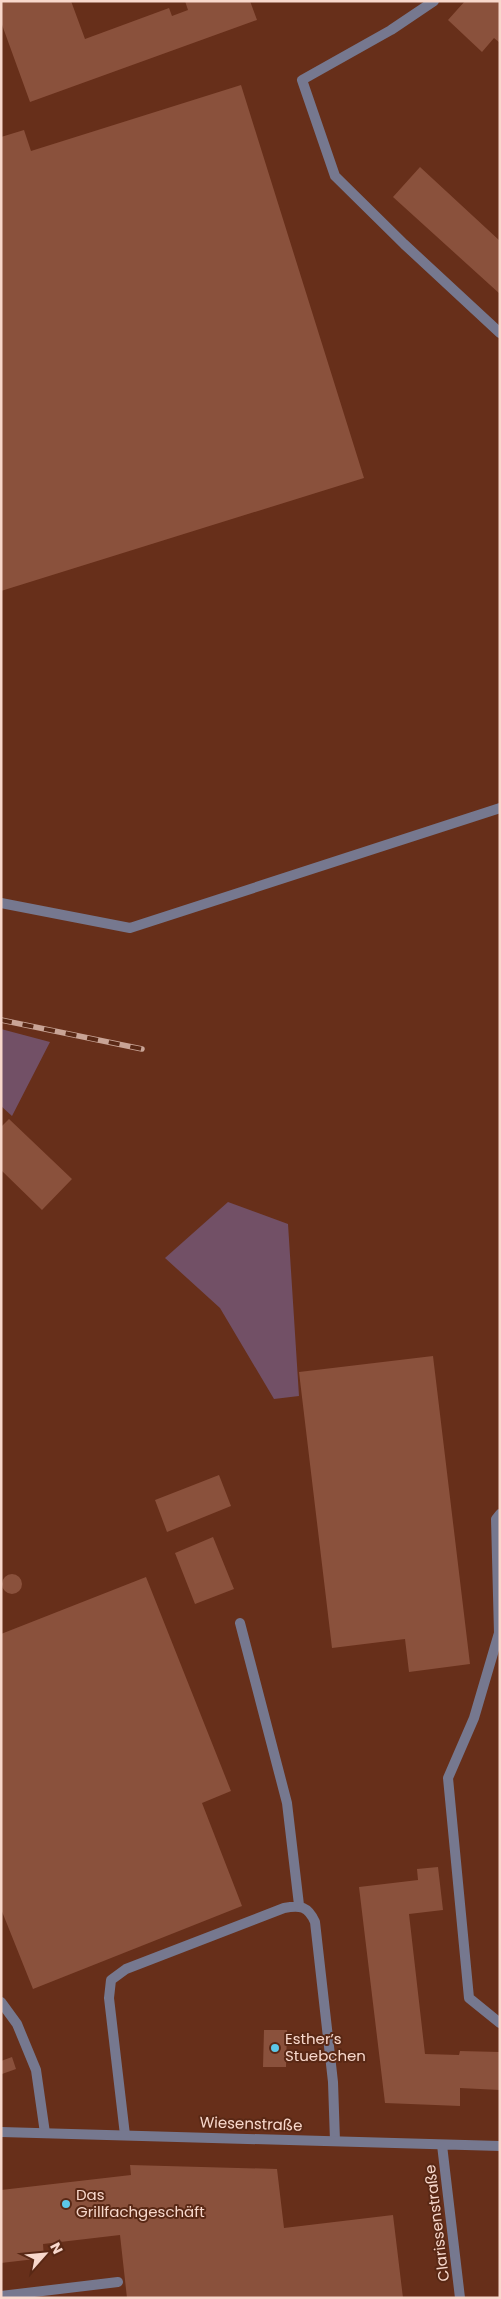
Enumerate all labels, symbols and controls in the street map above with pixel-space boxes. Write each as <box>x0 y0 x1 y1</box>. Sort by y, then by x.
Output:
place label: Esther’s Stuebchen <box>285 2028 366 2066</box>
marker: Esther’s Stuebchen <box>269 2042 281 2054</box>
street label: Wiesenstraße <box>199 2111 303 2136</box>
street label: Clarissenstraße <box>419 2163 454 2283</box>
place label: Das Grillfachgeschäft <box>76 2184 205 2222</box>
marker: Das Grillfachgeschäft <box>60 2198 72 2210</box>
north arrow <box>20 2229 70 2279</box>
text: N <box>45 2239 68 2257</box>

